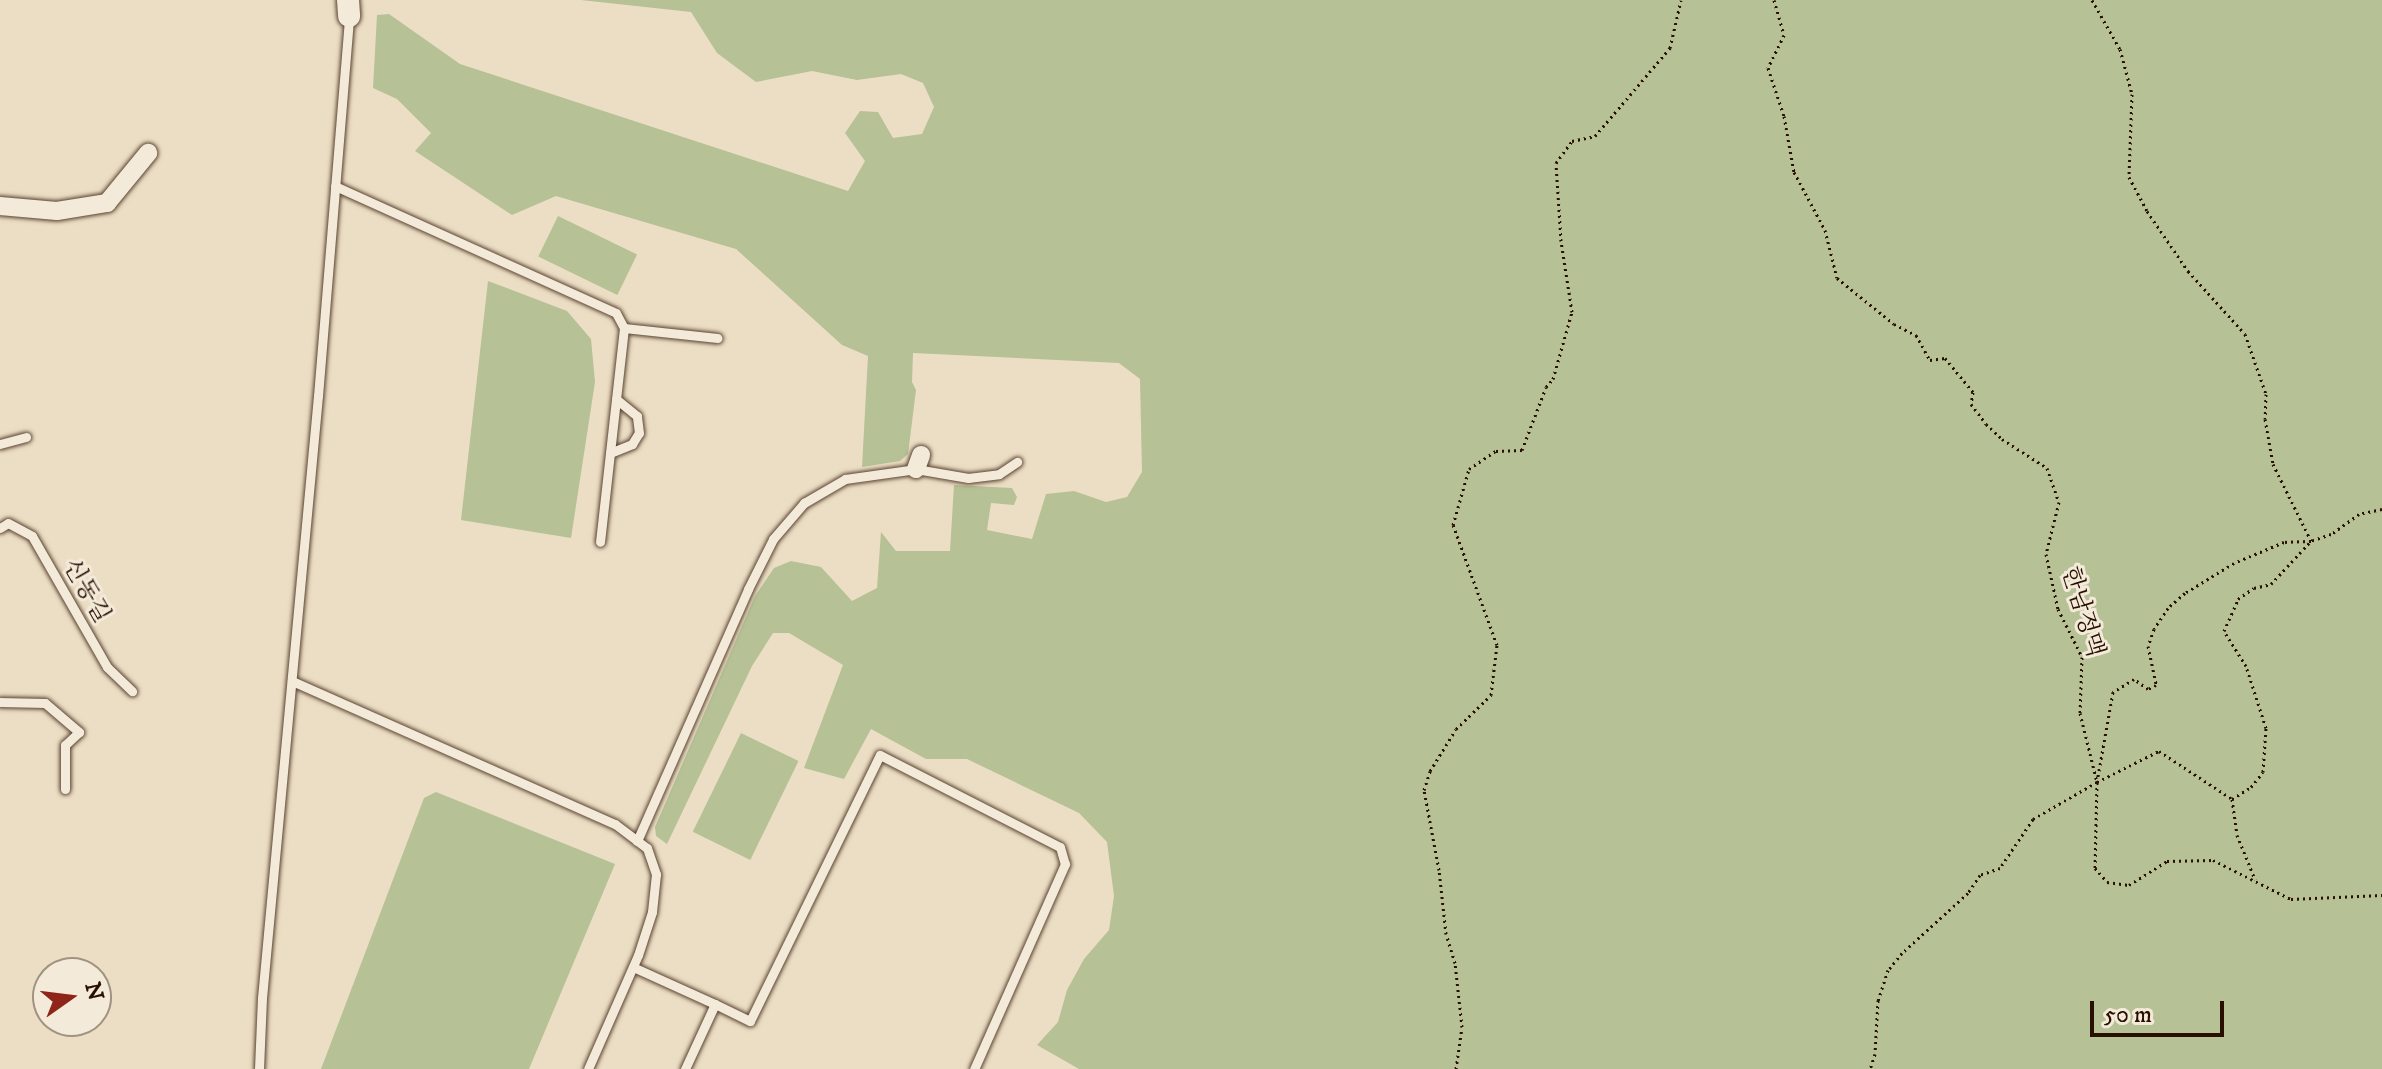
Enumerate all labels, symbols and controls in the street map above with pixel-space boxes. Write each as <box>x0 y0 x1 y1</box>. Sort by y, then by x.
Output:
street label: 신동길 <box>56 554 116 628</box>
street label: 한남정맥 <box>2055 563 2109 661</box>
north arrow <box>32 957 112 1037</box>
text: N <box>79 980 109 1004</box>
scale bar <box>2094 985 2228 1035</box>
text: 50 m <box>2104 1000 2152 1030</box>

